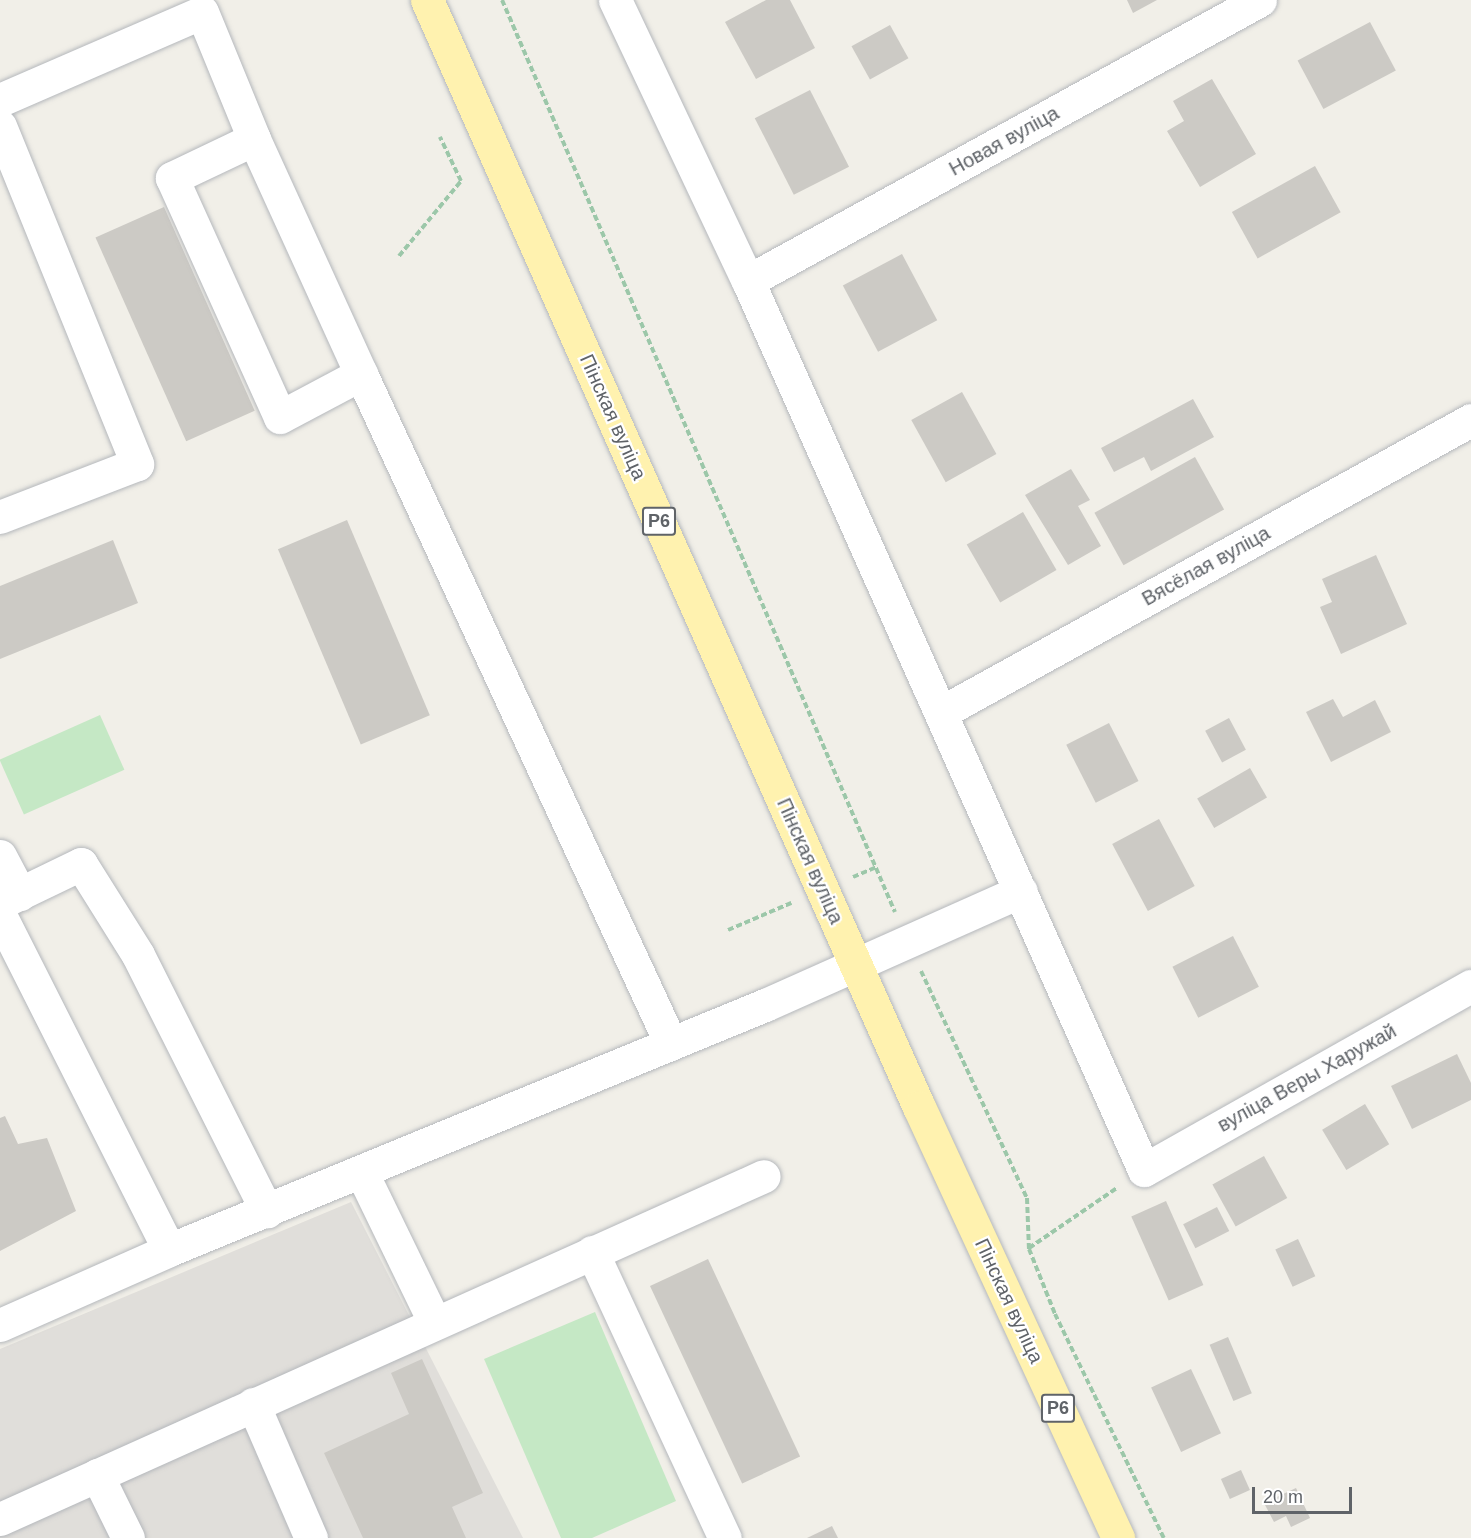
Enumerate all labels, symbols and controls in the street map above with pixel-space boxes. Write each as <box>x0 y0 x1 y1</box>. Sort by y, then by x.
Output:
street label: Новая вуліца <box>945 101 1063 181</box>
street label: Пінская вуліца <box>575 350 651 484</box>
road number: Р6 <box>641 506 677 536</box>
street label: Вясёлая вуліца <box>1138 521 1274 611</box>
street label: Пінская вуліца <box>772 794 848 928</box>
street label: вуліца Веры Харужай <box>1213 1019 1401 1137</box>
street label: Пінская вуліца <box>970 1235 1048 1367</box>
road number: Р6 <box>1040 1393 1076 1423</box>
scale bar <box>1255 1475 1356 1513</box>
text: 20 m <box>1263 1487 1303 1507</box>

